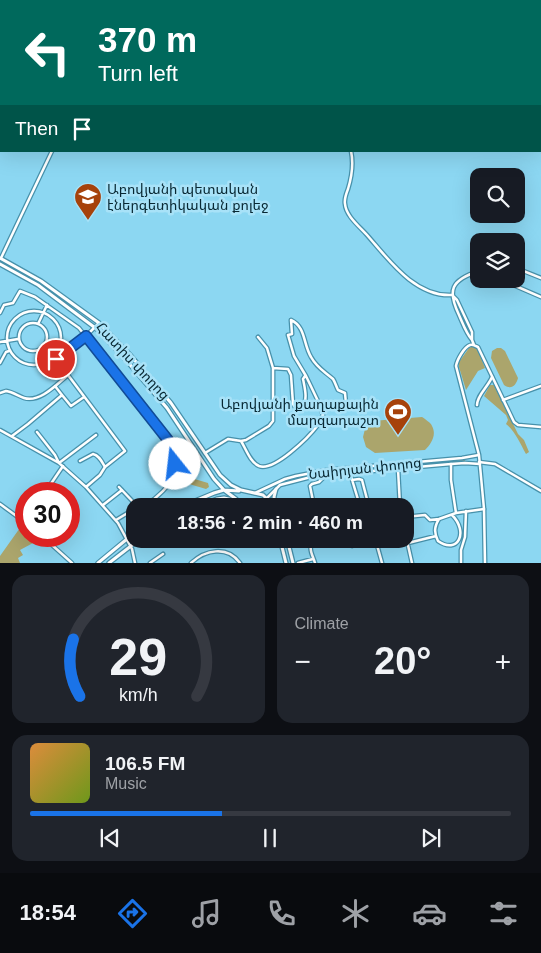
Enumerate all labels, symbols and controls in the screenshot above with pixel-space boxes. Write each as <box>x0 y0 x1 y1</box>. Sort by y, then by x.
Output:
icon: left <box>15 20 80 85</box>
text: 370 m <box>98 20 197 59</box>
text: Turn left <box>98 61 178 86</box>
icon: arrive <box>68 115 96 143</box>
text: Then <box>15 118 58 139</box>
map controls <box>470 168 525 288</box>
button: search <box>470 168 525 223</box>
place label: Աբովյանի պետական էներգետիկական քոլեջ <box>107 181 268 213</box>
school or university icon: Աբովյանի պետական էներգետիկական քոլեջ <box>73 182 103 221</box>
button: layers <box>470 233 525 288</box>
street label: Հատիս փողոց <box>93 319 173 403</box>
pin <box>35 338 77 380</box>
icon: arrive <box>42 345 70 373</box>
place label: Աբովյանի քաղաքային մարզադաշտ <box>220 396 379 428</box>
sports icon: Աբովյանի քաղաքային մարզադաշտ <box>383 397 413 436</box>
position arrow <box>148 437 200 489</box>
street label: Նաիրյան փողոց <box>308 454 422 482</box>
speed limit sign: 30 <box>15 482 80 547</box>
text: 18:56 · 2 min · 460 m <box>177 512 363 533</box>
text: Climate <box>295 615 349 632</box>
text: 29 <box>109 628 167 686</box>
text: 20° <box>374 640 431 682</box>
text: − <box>295 646 311 677</box>
text: + <box>495 646 511 677</box>
text: km/h <box>119 685 158 705</box>
text: 106.5 FM <box>105 753 185 774</box>
text: Music <box>105 775 147 792</box>
icon: previous <box>96 824 124 852</box>
icon: pause <box>256 824 284 852</box>
icon: next <box>417 824 445 852</box>
icon: directions <box>115 896 150 931</box>
icon: music <box>189 896 224 931</box>
icon: phone <box>264 896 299 931</box>
icon: climate <box>338 896 373 931</box>
icon: car <box>412 896 447 931</box>
icon: filters <box>486 896 521 931</box>
text: 18:54 <box>20 900 76 925</box>

